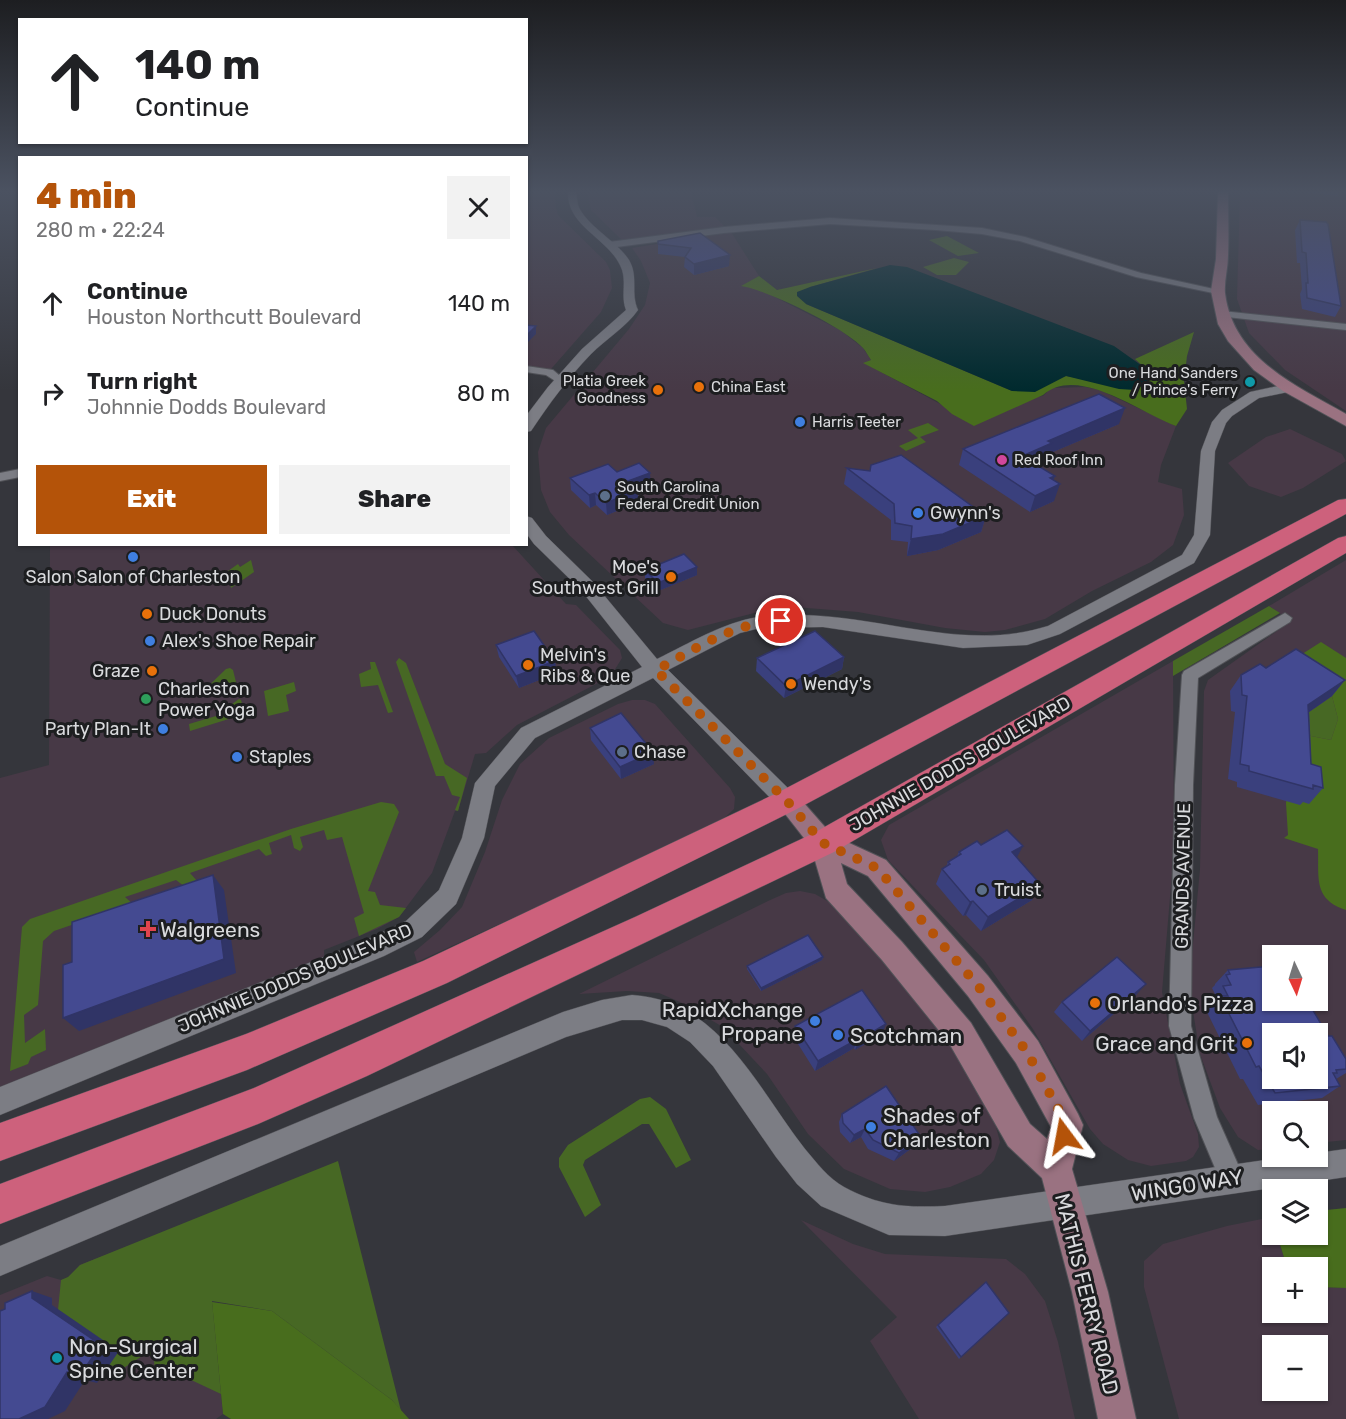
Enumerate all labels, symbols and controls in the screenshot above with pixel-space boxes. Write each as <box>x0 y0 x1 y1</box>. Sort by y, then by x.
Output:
text: 140 m <box>135 40 261 90</box>
icon: ahead <box>36 42 114 120</box>
text: Continue <box>135 91 249 123</box>
text: 4 min <box>36 174 137 217</box>
button: close <box>447 176 510 239</box>
text: 280 m · 22:24 <box>36 218 165 242</box>
text: Continue <box>87 278 188 305</box>
icon: ahead <box>36 287 69 320</box>
text: 140 m <box>448 290 510 317</box>
text: Houston Northcutt Boulevard <box>87 305 362 329</box>
place label: One Hand Sanders / Prince's Ferry <box>1109 364 1238 399</box>
text: Turn right <box>87 368 197 395</box>
place label: Platia Greek Goodness <box>563 372 646 407</box>
marker: One Hand Sanders / Prince's Ferry <box>1243 375 1257 389</box>
icon: right <box>36 377 69 410</box>
place label: China East <box>711 378 786 396</box>
text: 80 m <box>457 380 510 407</box>
marker: China East <box>692 380 706 394</box>
marker: Platia Greek Goodness <box>651 383 665 397</box>
text: Johnnie Dodds Boulevard <box>87 395 326 419</box>
place label: Harris Teeter <box>812 413 901 431</box>
marker: Harris Teeter <box>793 415 807 429</box>
place label: Red Roof Inn <box>1014 451 1103 469</box>
marker: Red Roof Inn <box>995 453 1009 467</box>
button: Exit <box>36 465 267 534</box>
button: Share <box>279 465 510 534</box>
place label: South Carolina Federal Credit Union <box>617 478 759 513</box>
marker: South Carolina Federal Credit Union <box>598 489 612 503</box>
place label: Gwynn's <box>930 502 1001 524</box>
marker: Gwynn's <box>911 506 925 520</box>
marker: Salon Salon of Charleston <box>126 550 140 564</box>
place label: Moe's Southwest Grill <box>532 556 659 599</box>
place label: Salon Salon of Charleston <box>25 566 241 588</box>
marker: Moe's Southwest Grill <box>664 570 678 584</box>
pin <box>755 595 806 646</box>
place label: Duck Donuts <box>159 603 266 625</box>
icon: arrive <box>764 604 797 637</box>
marker: Duck Donuts <box>140 607 154 621</box>
place label: Alex's Shoe Repair <box>162 630 316 652</box>
marker: Alex's Shoe Repair <box>143 634 157 648</box>
place label: Melvin's Ribs & Que <box>540 644 630 687</box>
marker: Melvin's Ribs & Que <box>521 658 535 672</box>
place label: Graze <box>92 660 140 682</box>
marker: Graze <box>145 664 159 678</box>
place label: Wendy's <box>803 673 871 695</box>
marker: Wendy's <box>784 677 798 691</box>
place label: Charleston Power Yoga <box>158 678 255 721</box>
marker: Charleston Power Yoga <box>139 692 153 706</box>
street label: JOHNNIE DODDS BOULEVARD <box>846 692 1074 836</box>
place label: Party Plan-It <box>45 718 151 740</box>
marker: Party Plan-It <box>156 722 170 736</box>
place label: Chase <box>634 741 686 763</box>
marker: Chase <box>615 745 629 759</box>
place label: Staples <box>249 746 312 768</box>
marker: Staples <box>230 750 244 764</box>
street label: GRANDS AVENUE <box>1171 803 1195 949</box>
place label: Truist <box>994 879 1041 901</box>
marker: Truist <box>975 883 989 897</box>
place label: Walgreens <box>160 917 260 942</box>
street label: JOHNNIE DODDS BOULEVARD <box>175 919 415 1037</box>
marker: Walgreens <box>141 922 155 936</box>
north arrow <box>1262 945 1328 1011</box>
map controls <box>1262 945 1328 1401</box>
place label: Orlando's Pizza <box>1107 991 1254 1016</box>
marker: Orlando's Pizza <box>1088 996 1102 1010</box>
place label: RapidXchange Propane <box>662 997 803 1046</box>
marker: RapidXchange Propane <box>808 1014 822 1028</box>
place label: Scotchman <box>850 1023 962 1048</box>
button: sound <box>1262 1023 1328 1089</box>
marker: Scotchman <box>831 1028 845 1042</box>
place label: Grace and Grit <box>1095 1031 1235 1056</box>
marker: Grace and Grit <box>1240 1036 1254 1050</box>
button: search <box>1262 1101 1328 1167</box>
place label: Shades of Charleston <box>883 1103 990 1152</box>
position arrow <box>1032 1104 1096 1168</box>
marker: Shades of Charleston <box>864 1120 878 1134</box>
street label: WINGO WAY <box>1129 1164 1245 1206</box>
button: layers <box>1262 1179 1328 1245</box>
street label: MATHIS FERRY ROAD <box>1050 1191 1124 1397</box>
button: + <box>1262 1257 1328 1323</box>
place label: Non-Surgical Spine Center <box>69 1334 198 1383</box>
button: − <box>1262 1335 1328 1401</box>
marker: Non-Surgical Spine Center <box>50 1351 64 1365</box>

